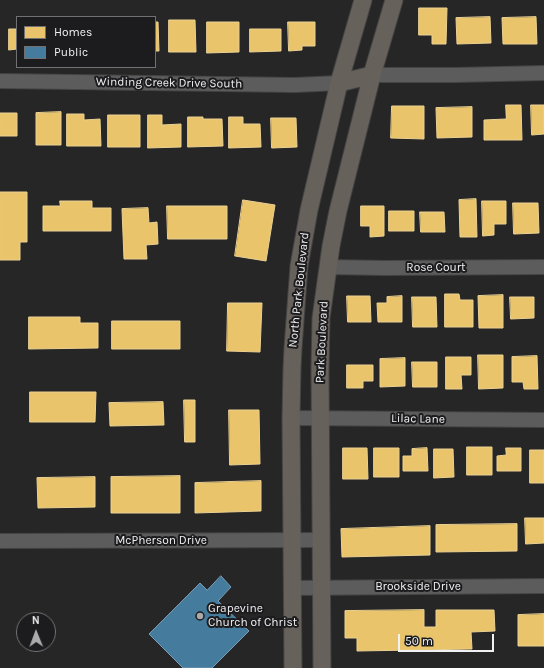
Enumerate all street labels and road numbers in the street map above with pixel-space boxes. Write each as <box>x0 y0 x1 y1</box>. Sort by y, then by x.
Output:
street label: Winding Creek Drive South <box>96 75 242 91</box>
street label: North Park Boulevard <box>286 232 312 348</box>
street label: Rose Court <box>406 261 466 275</box>
street label: Park Boulevard <box>313 301 331 383</box>
street label: Lilac Lane <box>391 411 445 427</box>
street label: McPherson Drive <box>115 534 207 548</box>
street label: Brookside Drive <box>375 580 461 594</box>

